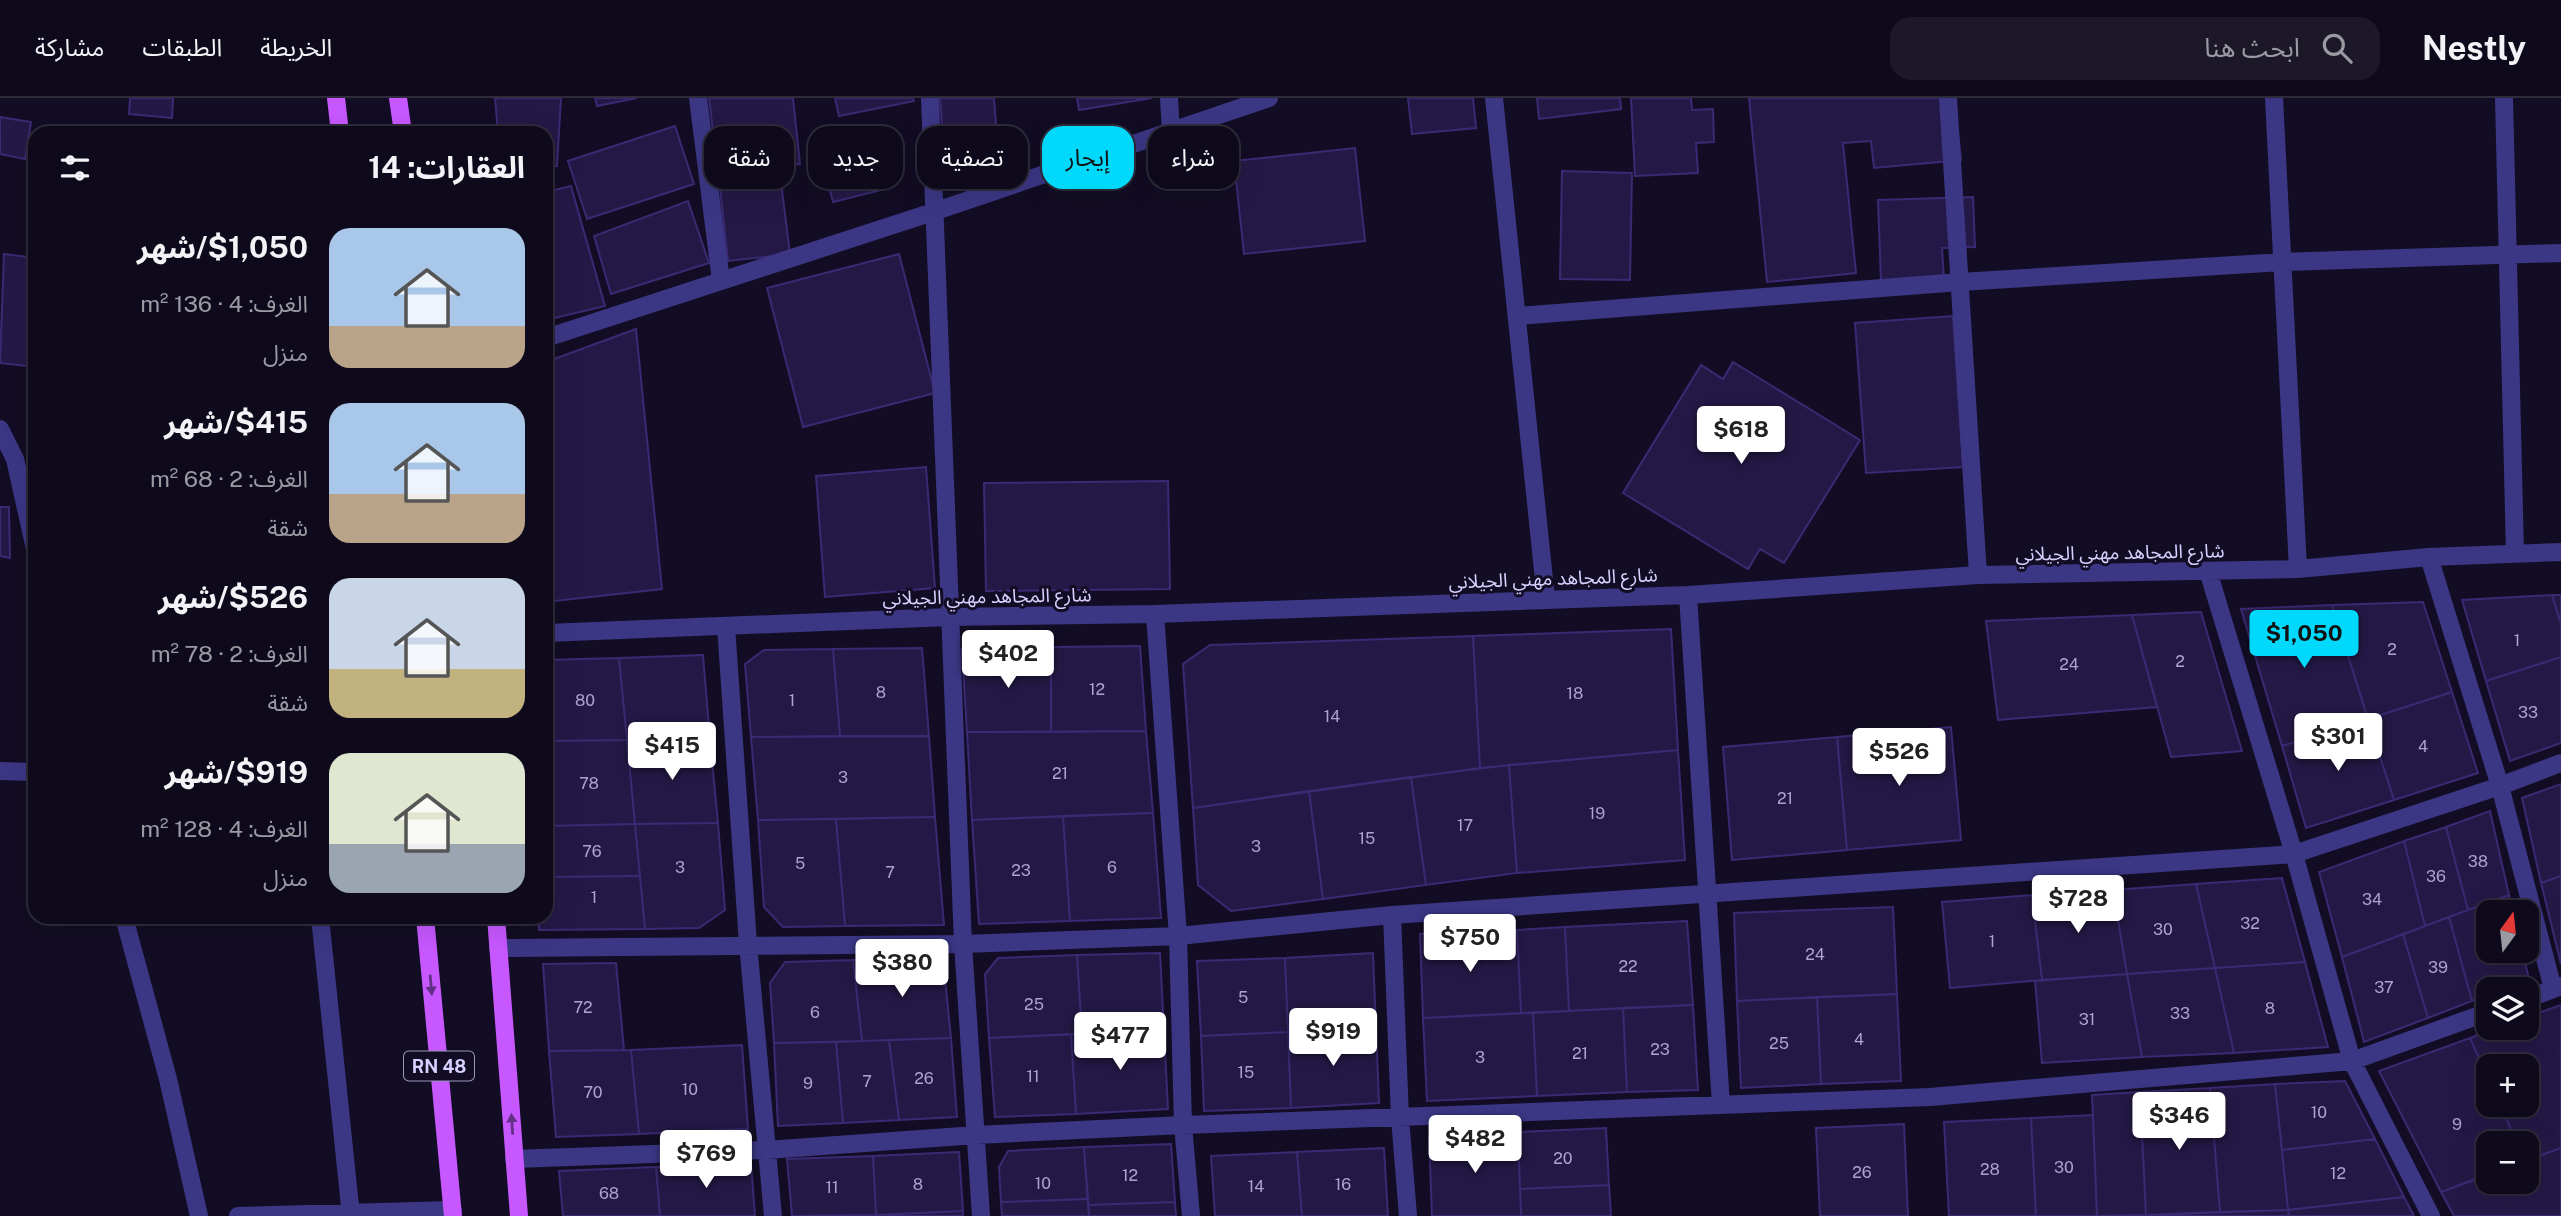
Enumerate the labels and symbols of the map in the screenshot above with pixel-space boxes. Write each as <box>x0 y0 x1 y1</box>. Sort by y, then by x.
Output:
pin: $618 <box>1700 406 1782 466</box>
street label: شارع المجاهد مهني الجيلاني <box>2015 539 2225 569</box>
street label: شارع المجاهد مهني الجيلاني <box>1448 563 1658 597</box>
street label: شارع المجاهد مهني الجيلاني <box>882 583 1092 613</box>
pin: $1,050 <box>2247 610 2361 670</box>
pin: $402 <box>967 630 1049 690</box>
house number: 1 <box>2514 631 2520 650</box>
house number: 2 <box>2387 640 2397 659</box>
house number: 2 <box>2175 652 2185 671</box>
house number: 24 <box>2059 655 2079 674</box>
house number: 12 <box>1089 680 1105 699</box>
house number: 8 <box>876 683 886 702</box>
house number: 18 <box>1567 684 1583 703</box>
house number: 80 <box>575 691 595 710</box>
house number: 1 <box>789 691 795 710</box>
house number: 33 <box>2518 703 2538 722</box>
house number: 14 <box>1324 707 1340 726</box>
pin: $301 <box>2297 714 2379 773</box>
pin: $415 <box>631 722 713 782</box>
pin: $526 <box>1858 728 1940 788</box>
house number: 4 <box>2418 737 2428 756</box>
house number: 21 <box>1052 764 1068 783</box>
house number: 3 <box>838 768 848 787</box>
house number: 78 <box>579 774 599 793</box>
house number: 21 <box>1777 789 1793 808</box>
house number: 19 <box>1589 804 1605 823</box>
house number: 17 <box>1457 816 1473 835</box>
house number: 15 <box>1359 829 1375 848</box>
house number: 3 <box>1251 837 1261 856</box>
house number: 76 <box>582 842 602 861</box>
house number: 38 <box>2468 852 2488 871</box>
house number: 5 <box>795 854 805 873</box>
house number: 3 <box>675 858 685 877</box>
house number: 6 <box>1107 858 1117 877</box>
house number: 23 <box>1011 861 1031 880</box>
house number: 7 <box>885 863 895 882</box>
house number: 36 <box>2426 867 2446 886</box>
pin: $728 <box>2037 876 2119 935</box>
house number: 1 <box>591 888 597 907</box>
house number: 34 <box>2362 890 2382 909</box>
north arrow <box>2476 900 2539 962</box>
pin: $750 <box>1429 914 1511 974</box>
house number: 32 <box>2240 914 2260 933</box>
house number: 30 <box>2153 920 2173 939</box>
house number: 1 <box>1989 932 1995 951</box>
pin: $380 <box>861 940 943 999</box>
house number: 24 <box>1805 945 1825 964</box>
house number: 22 <box>1618 957 1638 976</box>
house number: 39 <box>2428 958 2448 977</box>
one-way arrow <box>426 974 437 996</box>
house number: 37 <box>2374 978 2394 997</box>
house number: 5 <box>1238 988 1248 1007</box>
house number: 25 <box>1024 995 1044 1014</box>
house number: 72 <box>573 998 593 1017</box>
house number: 8 <box>2265 999 2275 1018</box>
house number: 6 <box>810 1003 820 1022</box>
house number: 33 <box>2170 1004 2190 1023</box>
pin: $919 <box>1292 1009 1374 1068</box>
house number: 31 <box>2079 1010 2095 1029</box>
pin: $477 <box>1079 1012 1161 1072</box>
house number: 4 <box>1854 1030 1864 1049</box>
house number: 25 <box>1769 1034 1789 1053</box>
house number: 23 <box>1650 1040 1670 1059</box>
house number: 21 <box>1572 1044 1588 1063</box>
house number: 3 <box>1475 1048 1485 1067</box>
road number: RN 48 <box>404 1051 474 1080</box>
house number: 15 <box>1238 1063 1254 1082</box>
house number: 11 <box>1026 1067 1040 1086</box>
house number: 26 <box>914 1069 934 1088</box>
house number: 7 <box>862 1072 872 1091</box>
house number: 9 <box>803 1074 813 1093</box>
house number: 10 <box>682 1080 698 1099</box>
house number: 70 <box>583 1083 603 1102</box>
pin: $346 <box>2138 1093 2220 1152</box>
house number: 10 <box>2311 1103 2327 1122</box>
one-way arrow <box>506 1112 517 1134</box>
house number: 9 <box>2452 1115 2462 1134</box>
pin: $482 <box>1434 1116 1516 1175</box>
pin: $769 <box>665 1130 747 1190</box>
house number: 20 <box>1553 1149 1573 1168</box>
house number: 30 <box>2054 1158 2074 1177</box>
house number: 28 <box>1980 1160 2000 1179</box>
house number: 26 <box>1852 1163 1872 1182</box>
house number: 12 <box>2330 1164 2346 1183</box>
house number: 12 <box>1122 1166 1138 1185</box>
house number: 10 <box>1035 1174 1051 1193</box>
house number: 8 <box>913 1175 923 1194</box>
house number: 16 <box>1335 1175 1351 1194</box>
house number: 14 <box>1248 1177 1264 1196</box>
house number: 11 <box>825 1178 839 1197</box>
house number: 68 <box>599 1184 619 1203</box>

